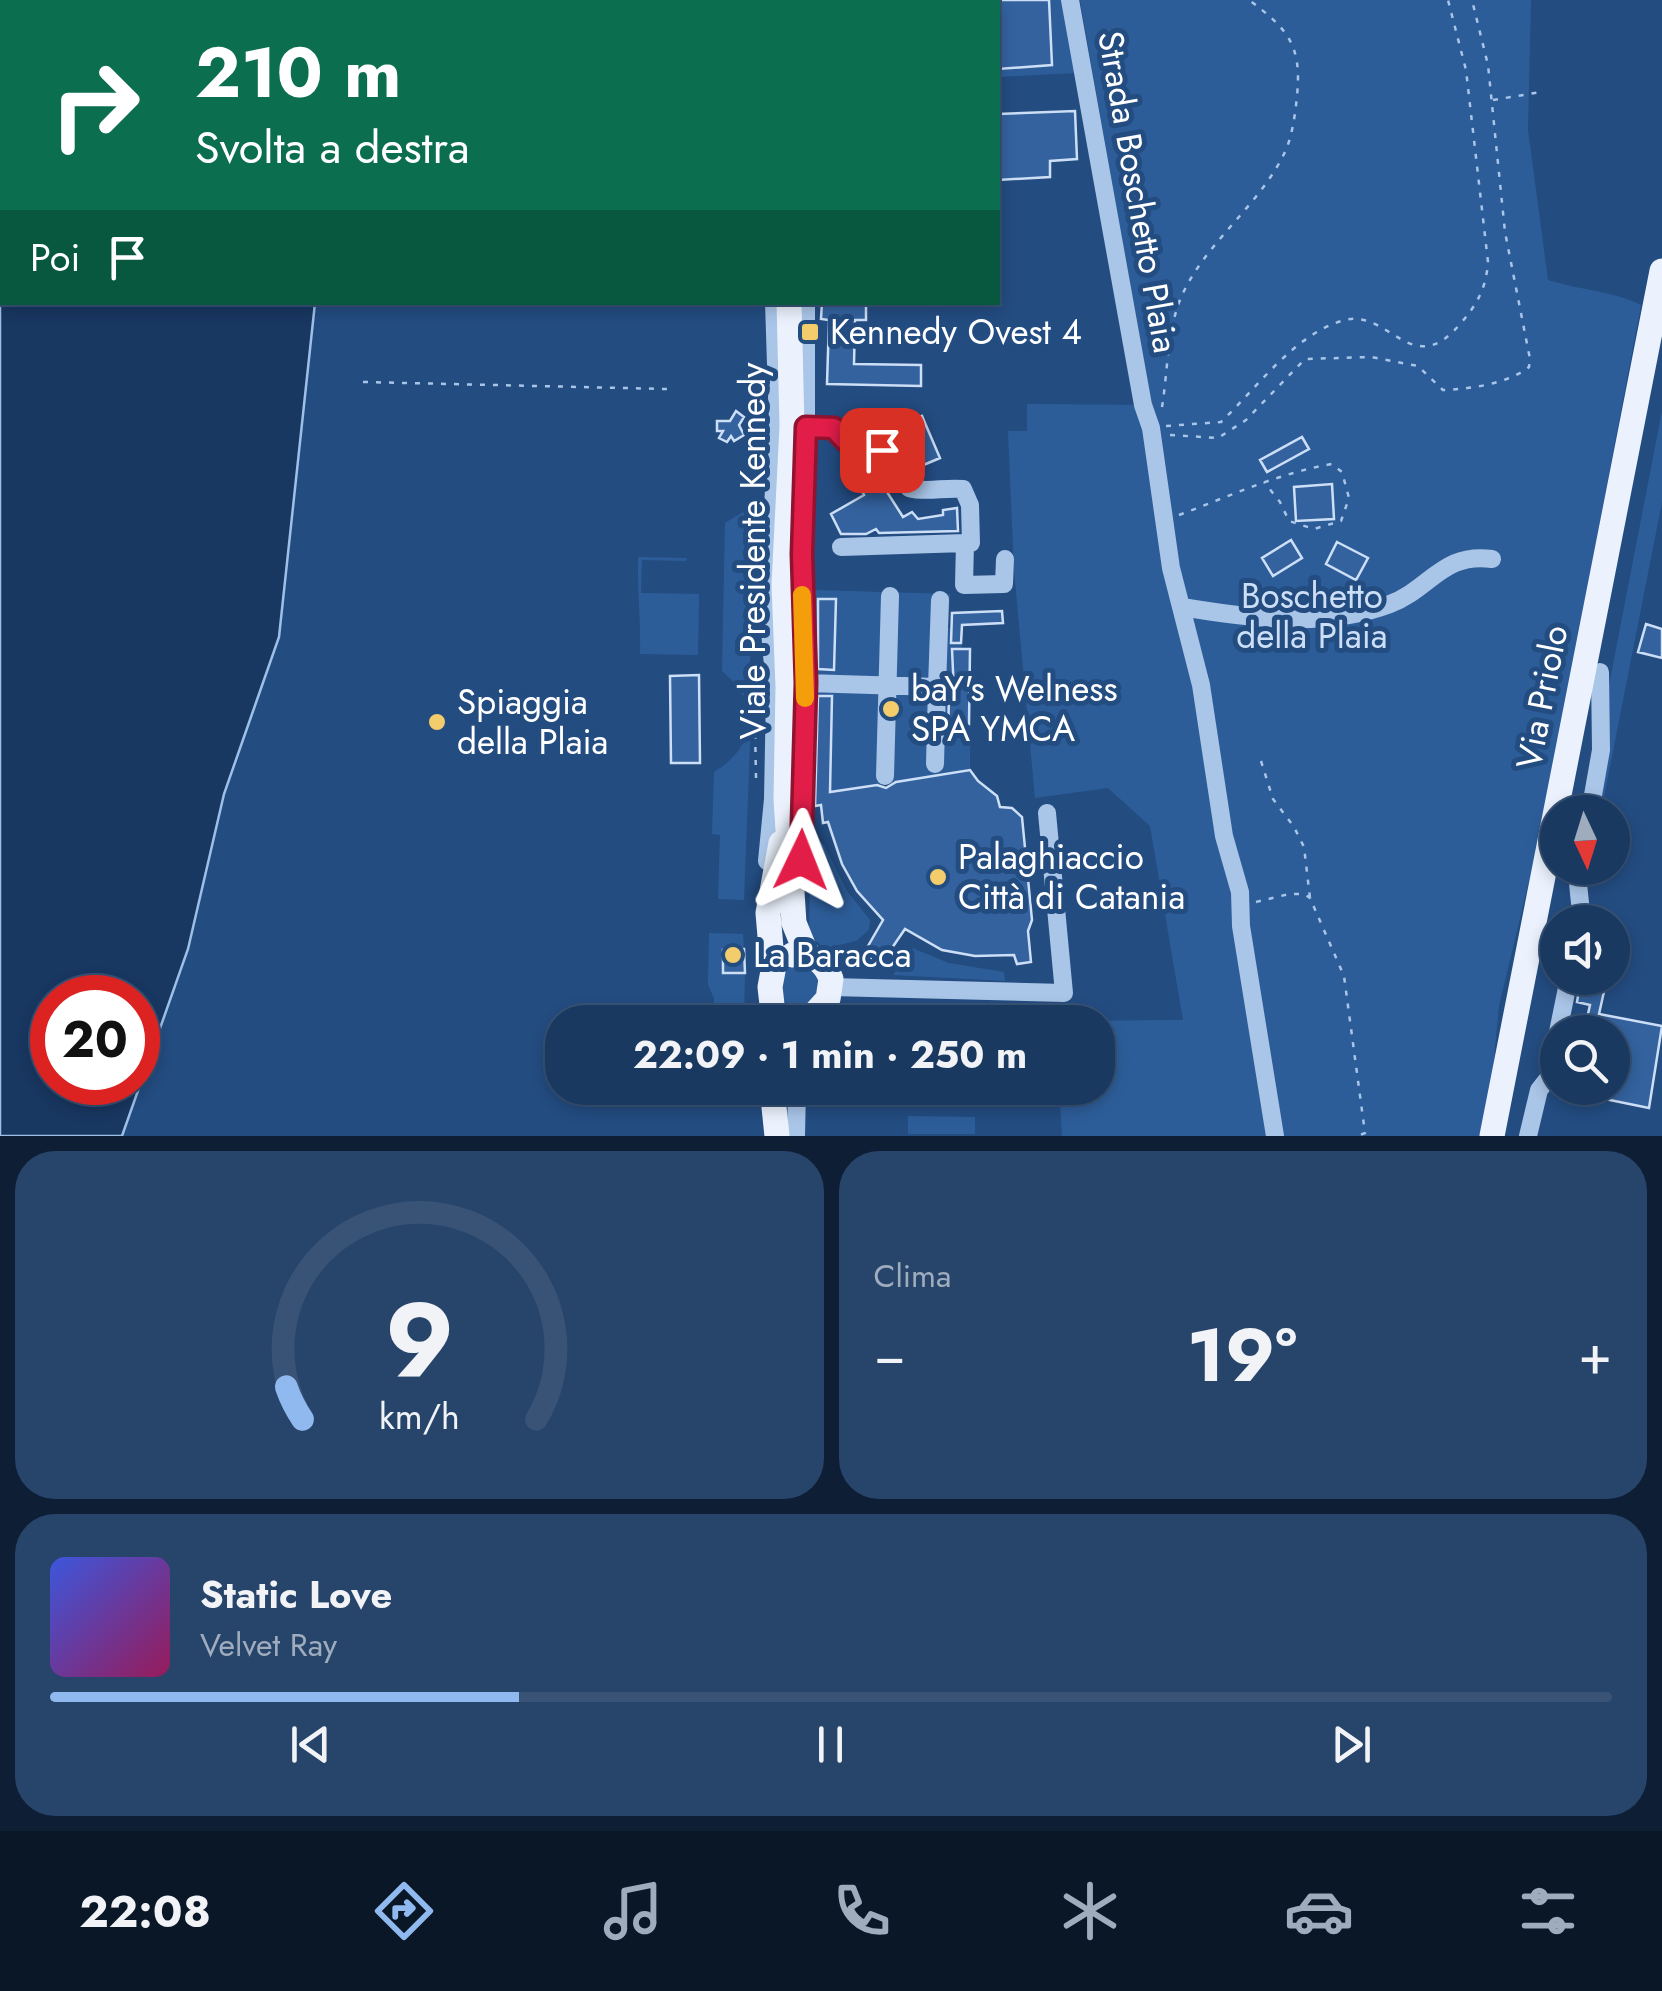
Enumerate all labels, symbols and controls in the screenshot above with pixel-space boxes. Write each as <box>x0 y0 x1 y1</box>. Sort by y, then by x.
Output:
text: 210 m <box>195 22 401 123</box>
street label: Strada Boschetto Plaia <box>1085 27 1191 357</box>
icon: right <box>30 40 160 170</box>
text: Svolta a destra <box>195 115 470 180</box>
text: Poi <box>30 230 80 285</box>
icon: arrive <box>100 230 155 285</box>
place label: Kennedy Ovest 4 <box>830 307 1082 357</box>
marker: Kennedy Ovest 4 <box>799 321 821 343</box>
street label: Viale Presidente Kennedy <box>728 362 778 739</box>
pin <box>840 408 925 493</box>
icon: arrive <box>855 423 910 478</box>
park label: Boschetto della Plaia <box>1236 571 1388 661</box>
street label: Via Priolo <box>1504 621 1580 773</box>
place label: baY's Welness SPA YMCA <box>911 664 1118 754</box>
place label: Spiaggia della Plaia <box>457 677 608 767</box>
marker: baY's Welness SPA YMCA <box>880 698 902 720</box>
marker: Spiaggia della Plaia <box>426 711 448 733</box>
north arrow <box>1540 795 1630 885</box>
map controls <box>1540 795 1630 1105</box>
position arrow <box>749 808 853 912</box>
place label: Palaghiaccio Città di Catania <box>958 832 1185 922</box>
marker: Palaghiaccio Città di Catania <box>927 866 949 888</box>
button: sound <box>1540 905 1630 995</box>
place label: La Baracca <box>753 930 912 980</box>
marker: La Baracca <box>722 944 744 966</box>
speed limit sign: 20 <box>30 975 160 1105</box>
button: search <box>1540 1015 1630 1105</box>
text: 22:09 · 1 min · 250 m <box>633 1027 1027 1082</box>
text: Clima <box>874 1253 951 1299</box>
text: 9 <box>384 1266 454 1416</box>
text: 19° <box>1187 1301 1297 1409</box>
text: − <box>874 1315 906 1395</box>
text: + <box>1578 1315 1612 1395</box>
text: km/h <box>379 1391 460 1442</box>
text: Static Love <box>200 1567 392 1622</box>
text: Velvet Ray <box>200 1622 337 1668</box>
icon: previous <box>283 1717 338 1772</box>
icon: pause <box>803 1717 858 1772</box>
icon: next <box>1324 1717 1379 1772</box>
icon: directions <box>369 1876 439 1946</box>
icon: music <box>598 1876 668 1946</box>
icon: phone <box>827 1876 897 1946</box>
icon: climate <box>1055 1876 1125 1946</box>
icon: car <box>1284 1876 1354 1946</box>
icon: filters <box>1513 1876 1583 1946</box>
text: 22:08 <box>79 1879 211 1944</box>

